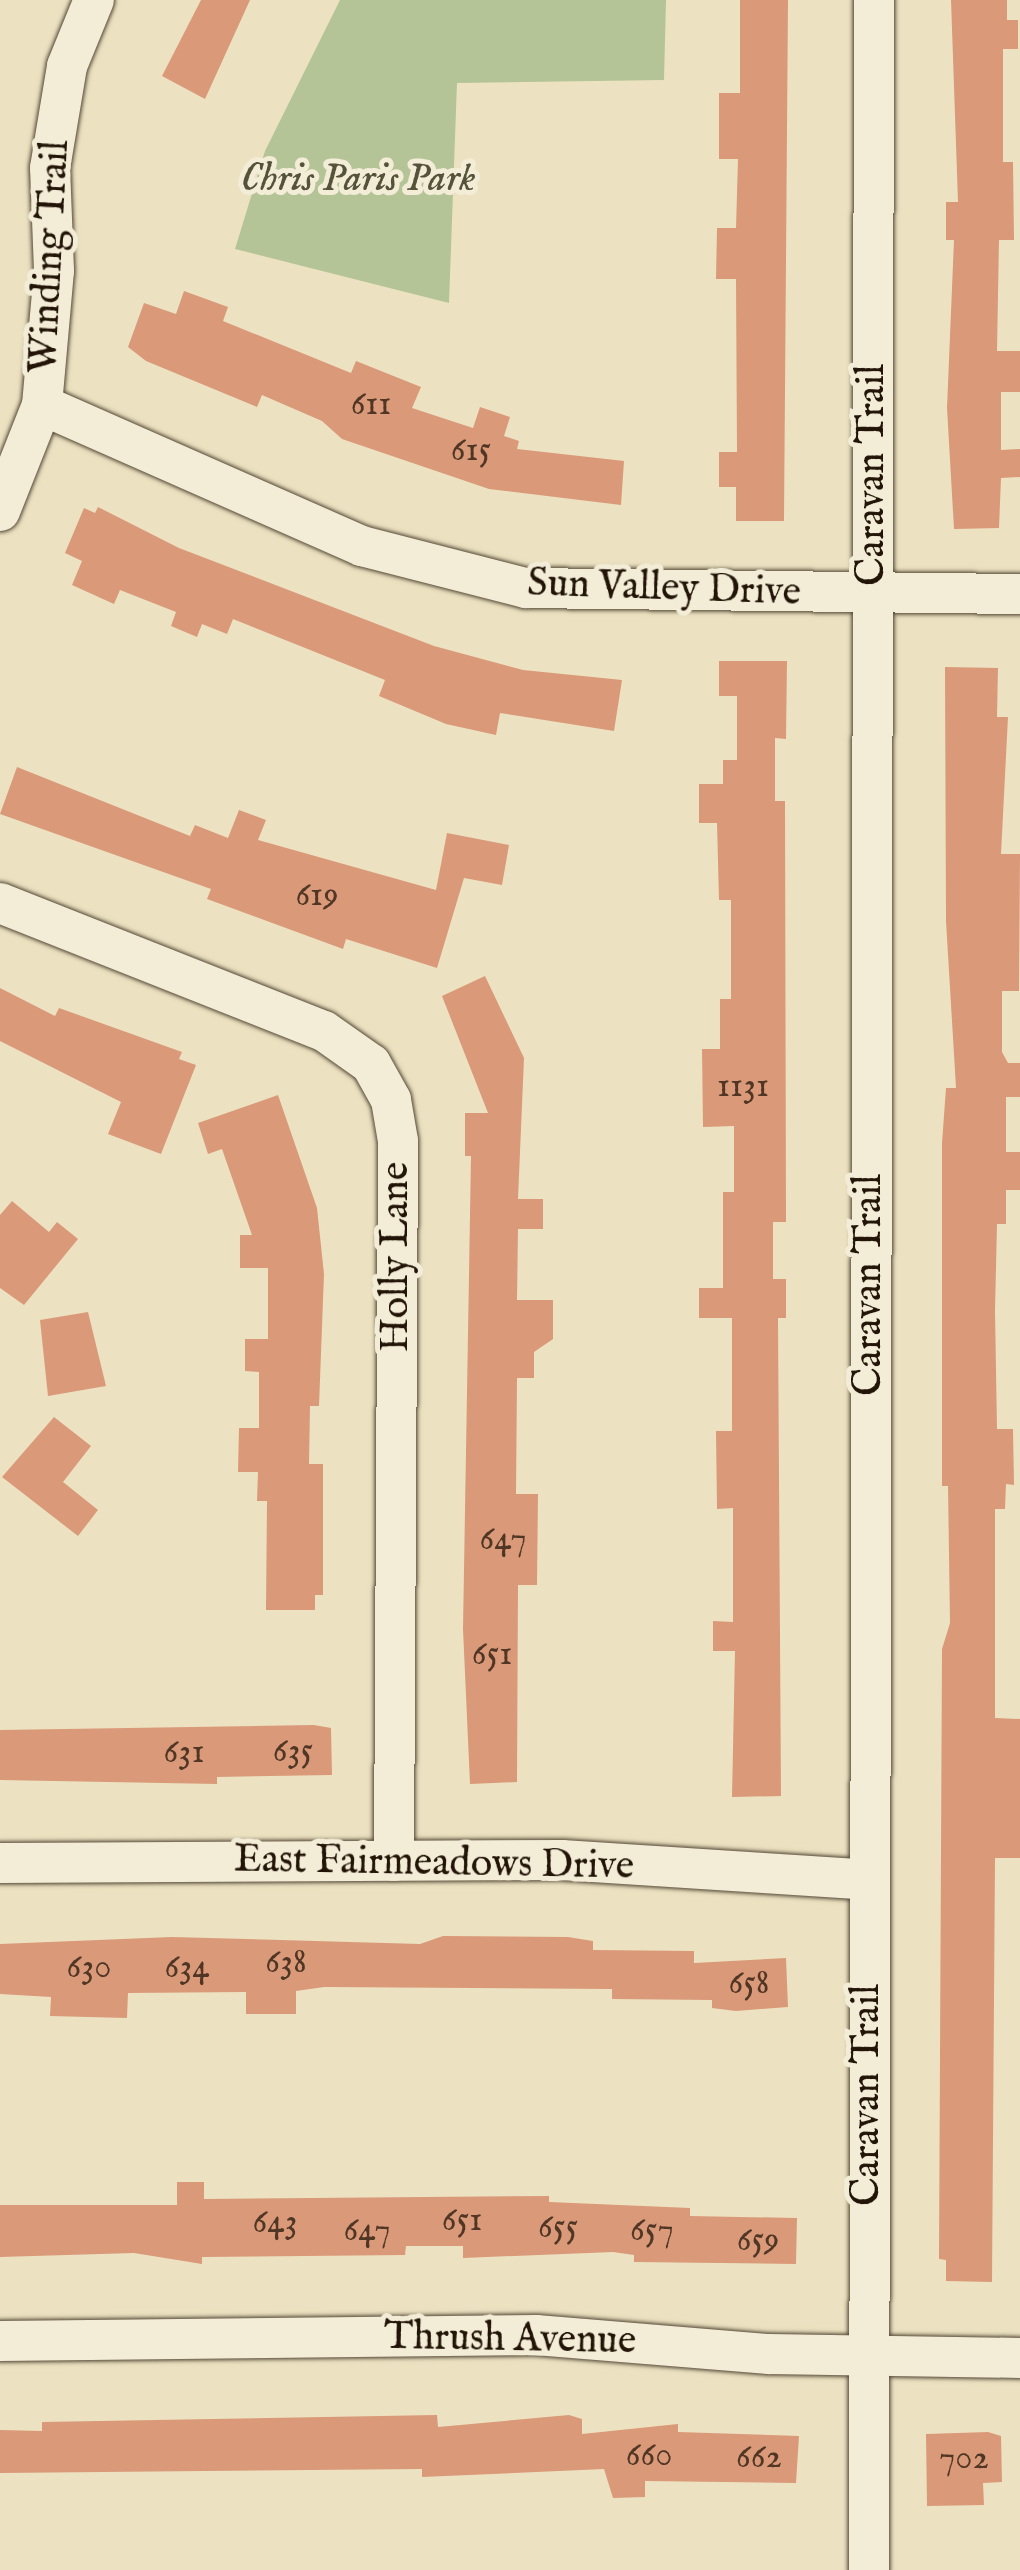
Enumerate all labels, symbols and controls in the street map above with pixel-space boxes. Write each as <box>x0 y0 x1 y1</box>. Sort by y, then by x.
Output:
street label: Winding Trail <box>21 139 81 375</box>
park label: Chris Paris Park <box>240 156 476 204</box>
street label: Caravan Trail <box>849 364 897 586</box>
house number: 611 <box>351 384 391 426</box>
house number: 615 <box>451 430 491 472</box>
street label: Sun Valley Drive <box>526 560 802 618</box>
house number: 619 <box>296 875 338 917</box>
house number: 1131 <box>717 1066 769 1108</box>
street label: Holly Lane <box>373 1162 421 1352</box>
street label: Caravan Trail <box>846 1174 894 1396</box>
house number: 647 <box>479 1519 527 1561</box>
house number: 651 <box>472 1634 512 1676</box>
house number: 635 <box>273 1731 313 1773</box>
house number: 631 <box>164 1732 204 1774</box>
street label: East Fairmeadows Drive <box>234 1837 634 1891</box>
house number: 638 <box>265 1942 307 1984</box>
house number: 630 <box>66 1947 112 1989</box>
house number: 634 <box>165 1947 209 1989</box>
house number: 658 <box>728 1963 770 2005</box>
street label: Caravan Trail <box>844 1984 892 2206</box>
house number: 651 <box>442 2200 482 2242</box>
house number: 643 <box>253 2202 297 2244</box>
house number: 655 <box>538 2207 578 2249</box>
house number: 647 <box>343 2210 391 2252</box>
house number: 657 <box>630 2210 674 2252</box>
house number: 659 <box>737 2220 779 2262</box>
street label: Thrush Avenue <box>383 2314 637 2366</box>
house number: 660 <box>626 2435 672 2477</box>
house number: 662 <box>736 2437 782 2479</box>
house number: 702 <box>939 2438 989 2480</box>

